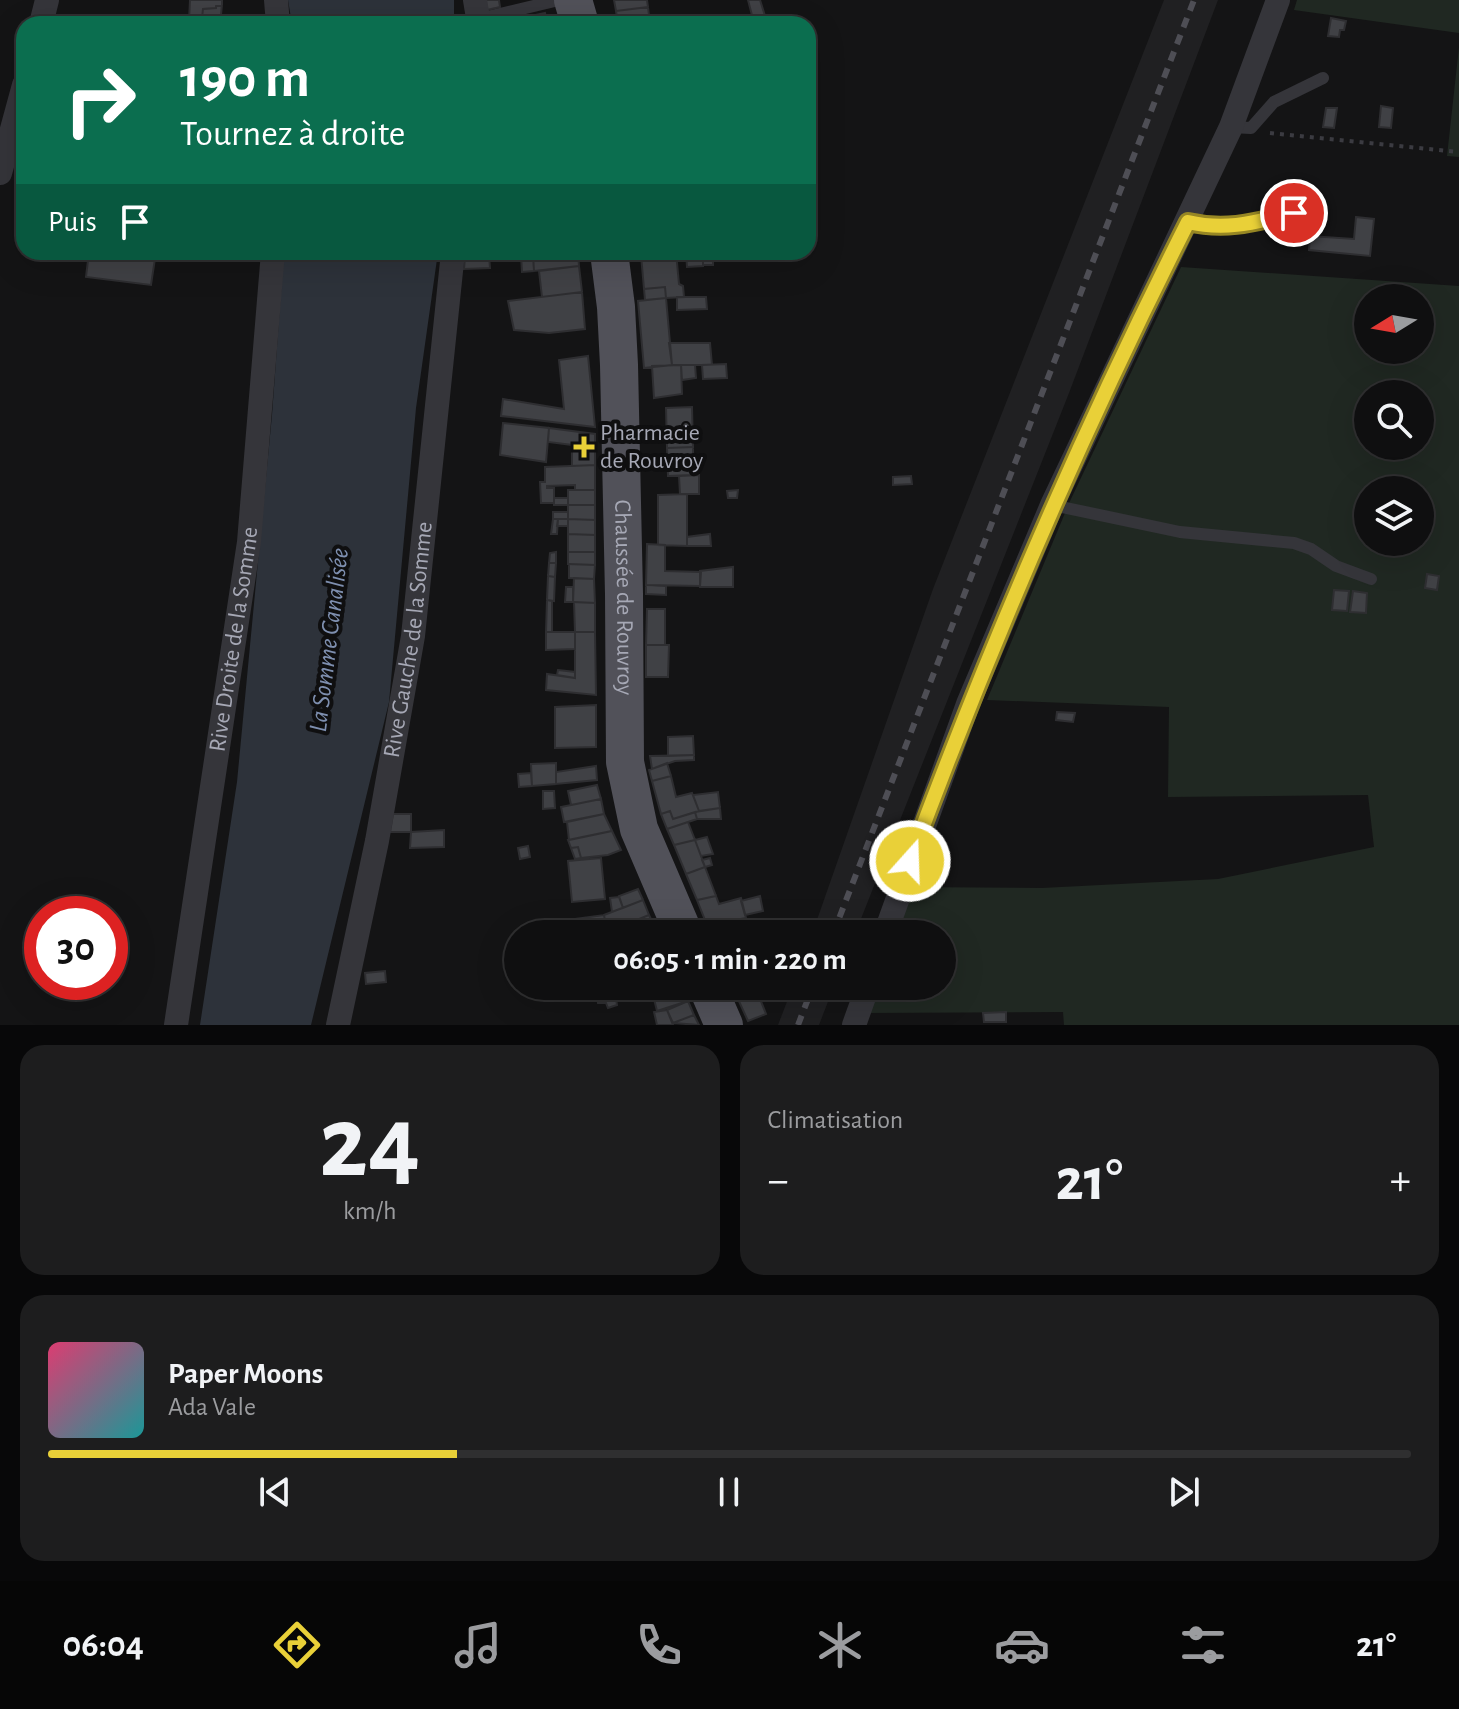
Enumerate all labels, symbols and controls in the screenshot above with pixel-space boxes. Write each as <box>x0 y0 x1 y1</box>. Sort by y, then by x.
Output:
icon: right <box>48 48 152 152</box>
text: 190 m <box>180 51 310 107</box>
text: Tournez à droite <box>180 116 405 152</box>
pin <box>1260 179 1328 247</box>
icon: arrive <box>1272 191 1316 235</box>
icon: arrive <box>113 200 157 244</box>
text: Puis <box>48 207 97 237</box>
north arrow <box>1354 284 1434 364</box>
map controls <box>1354 284 1434 556</box>
button: search <box>1354 380 1434 460</box>
place label: Pharmacie de Rouvroy <box>600 421 703 473</box>
marker: Pharmacie de Rouvroy <box>575 438 593 456</box>
button: layers <box>1354 476 1434 556</box>
street label: Chaussée de Rouvroy <box>610 499 637 695</box>
street label: Rive Gauche de la Somme <box>380 520 437 760</box>
street label: Rive Droite de la Somme <box>205 526 262 754</box>
water label: La Somme Canalisée <box>305 546 353 734</box>
position arrow <box>868 819 952 903</box>
speed limit sign: 30 <box>24 896 128 1000</box>
text: 06:05 · 1 min · 220 m <box>613 945 847 975</box>
text: 24 <box>319 1092 420 1196</box>
text: Climatisation <box>768 1107 903 1133</box>
text: 21° <box>1056 1151 1123 1211</box>
text: − <box>768 1159 789 1203</box>
text: + <box>1390 1159 1411 1203</box>
text: km/h <box>343 1198 397 1224</box>
text: Paper Moons <box>168 1359 323 1389</box>
text: Ada Vale <box>168 1394 256 1420</box>
icon: previous <box>253 1470 297 1514</box>
icon: pause <box>707 1470 751 1514</box>
icon: next <box>1162 1470 1206 1514</box>
icon: directions <box>269 1617 325 1673</box>
icon: music <box>450 1617 506 1673</box>
icon: phone <box>631 1617 687 1673</box>
icon: climate <box>812 1617 868 1673</box>
icon: car <box>994 1617 1050 1673</box>
icon: filters <box>1175 1617 1231 1673</box>
text: 06:04 <box>63 1627 144 1663</box>
text: 21° <box>1356 1627 1396 1663</box>

